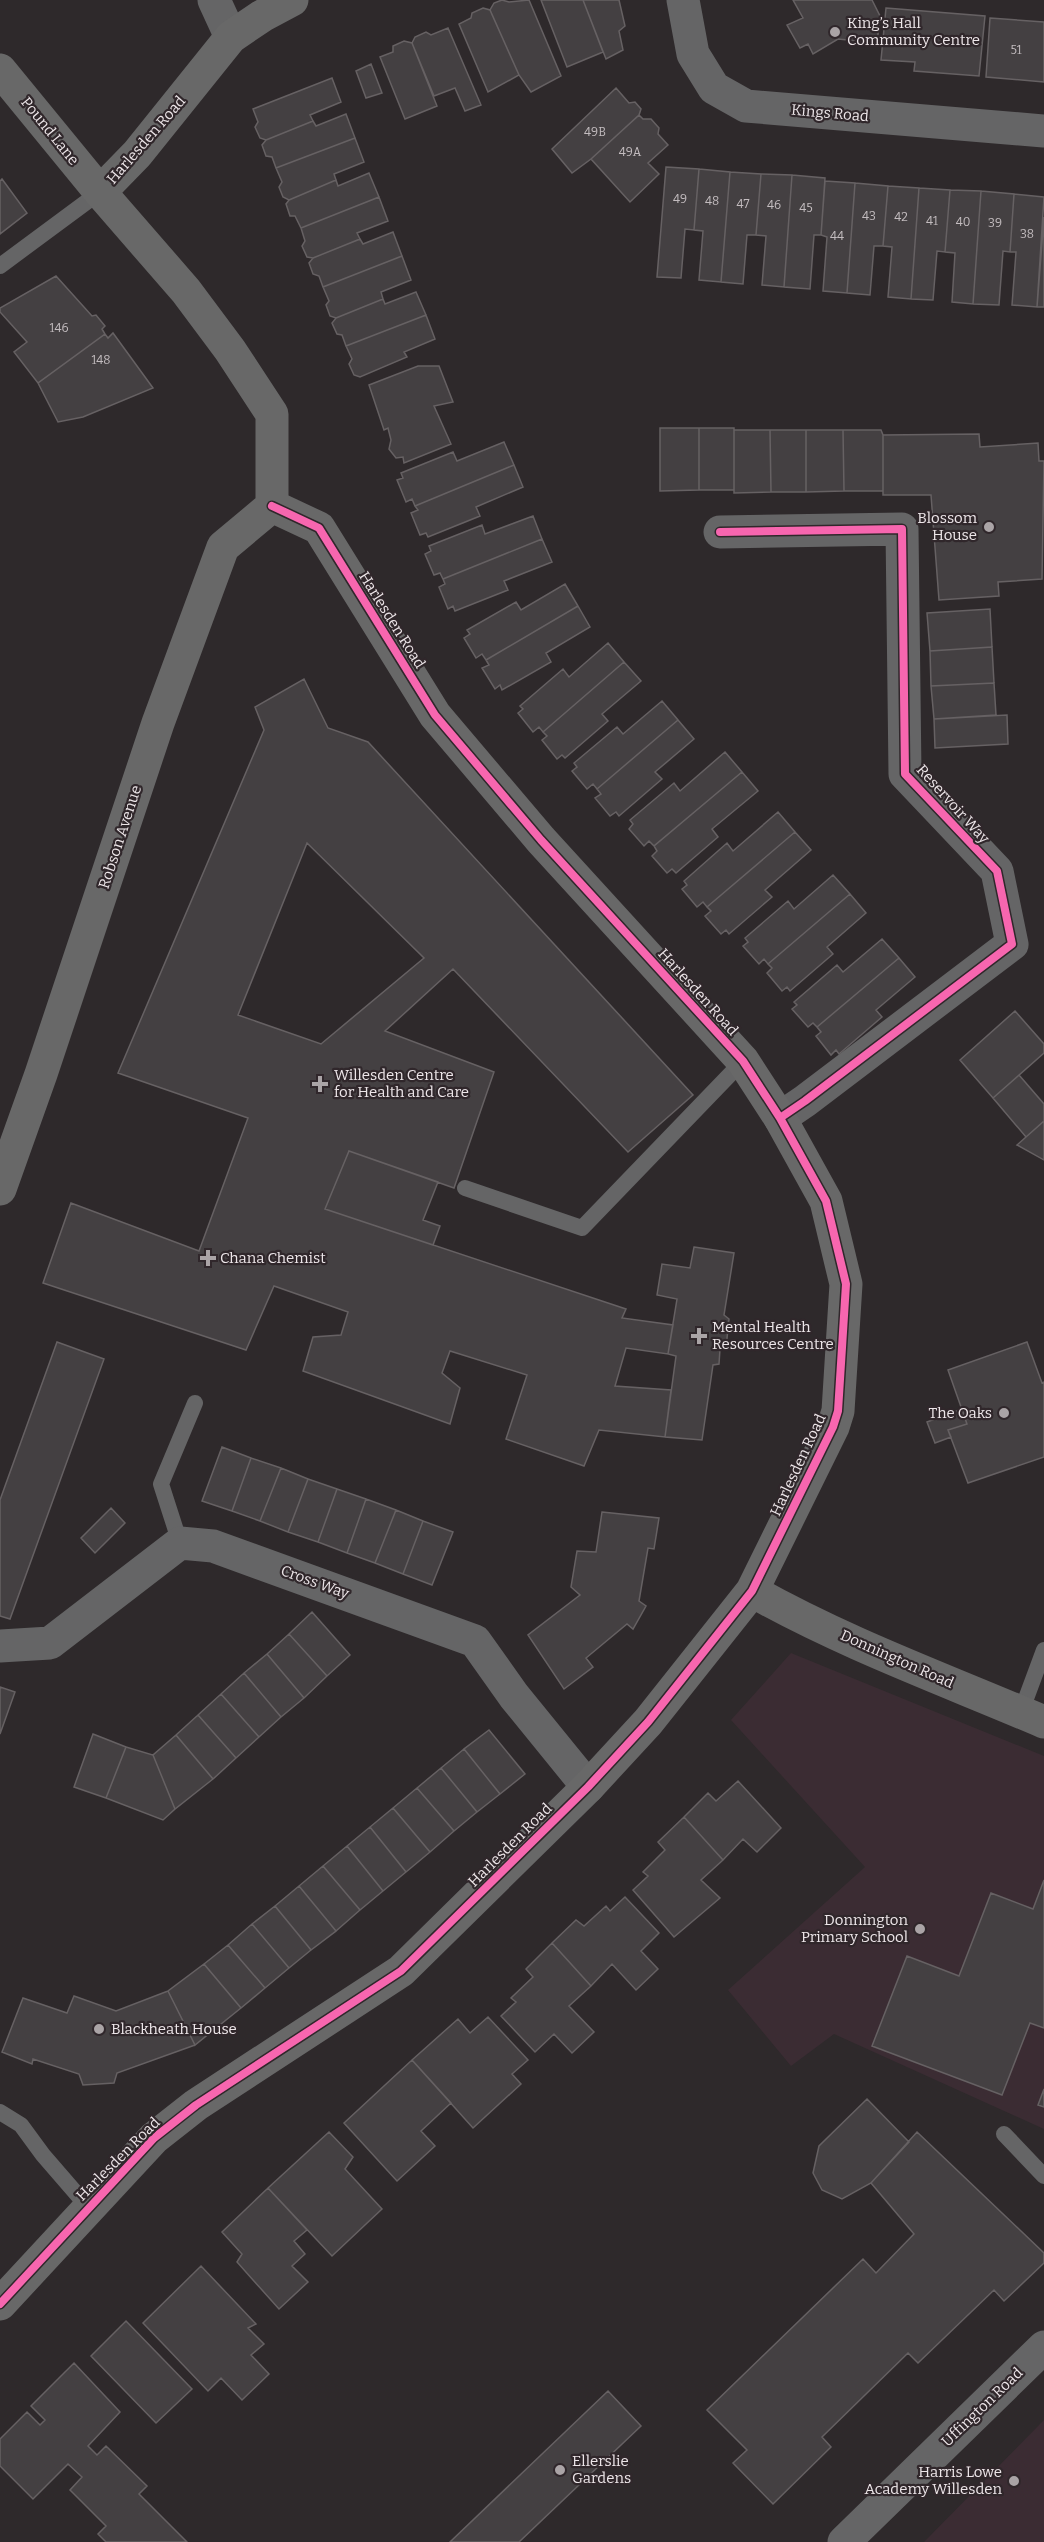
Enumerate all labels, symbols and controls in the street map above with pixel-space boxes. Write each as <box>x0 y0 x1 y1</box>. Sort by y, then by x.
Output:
place label: King’s Hall Community Centre <box>847 14 980 49</box>
marker: King’s Hall Community Centre <box>828 25 842 39</box>
house number: 51 <box>1010 43 1022 57</box>
street label: Harlesden Road <box>103 92 189 188</box>
street label: Pound Lane <box>17 93 83 169</box>
street label: Kings Road <box>790 101 870 125</box>
house number: 49B <box>584 125 606 139</box>
house number: 49A <box>619 145 642 159</box>
house number: 49 <box>673 192 687 206</box>
house number: 48 <box>705 194 719 208</box>
house number: 47 <box>737 197 749 211</box>
house number: 46 <box>767 198 781 212</box>
house number: 45 <box>799 201 813 215</box>
house number: 43 <box>862 209 876 223</box>
house number: 42 <box>894 210 908 224</box>
house number: 41 <box>926 214 938 228</box>
house number: 40 <box>956 215 970 229</box>
house number: 39 <box>988 216 1002 230</box>
house number: 38 <box>1020 227 1034 241</box>
house number: 44 <box>830 229 844 243</box>
house number: 146 <box>50 321 68 335</box>
house number: 148 <box>91 353 111 367</box>
place label: Blossom House <box>917 509 978 544</box>
marker: Blossom House <box>982 520 996 534</box>
street label: Harlesden Road <box>355 568 429 672</box>
street label: Reservoir Way <box>913 761 993 847</box>
street label: Robson Avenue <box>95 783 145 891</box>
street label: Harlesden Road <box>654 945 742 1039</box>
place label: Willesden Centre for Health and Care <box>334 1066 469 1101</box>
marker: Willesden Centre for Health and Care <box>311 1075 329 1093</box>
place label: Chana Chemist <box>220 1249 326 1267</box>
marker: Chana Chemist <box>201 1251 215 1265</box>
place label: Mental Health Resources Centre <box>712 1318 834 1353</box>
marker: Mental Health Resources Centre <box>690 1327 708 1345</box>
place label: The Oaks <box>929 1404 992 1422</box>
marker: The Oaks <box>997 1406 1011 1420</box>
street label: Harlesden Road <box>766 1411 830 1519</box>
street label: Cross Way <box>278 1561 352 1603</box>
street label: Donnington Road <box>838 1626 957 1692</box>
street label: Harlesden Road <box>464 1799 556 1891</box>
place label: Donnington Primary School <box>801 1911 908 1946</box>
marker: Donnington Primary School <box>913 1922 927 1936</box>
place label: Blackheath House <box>111 2020 237 2038</box>
marker: Blackheath House <box>92 2022 106 2036</box>
street label: Harlesden Road <box>72 2113 164 2205</box>
street label: Uffington Road <box>938 2364 1026 2450</box>
place label: Ellerslie Gardens <box>572 2452 631 2487</box>
marker: Ellerslie Gardens <box>553 2463 567 2477</box>
place label: Harris Lowe Academy Willesden <box>864 2463 1003 2498</box>
marker: Harris Lowe Academy Willesden <box>1007 2474 1021 2488</box>

